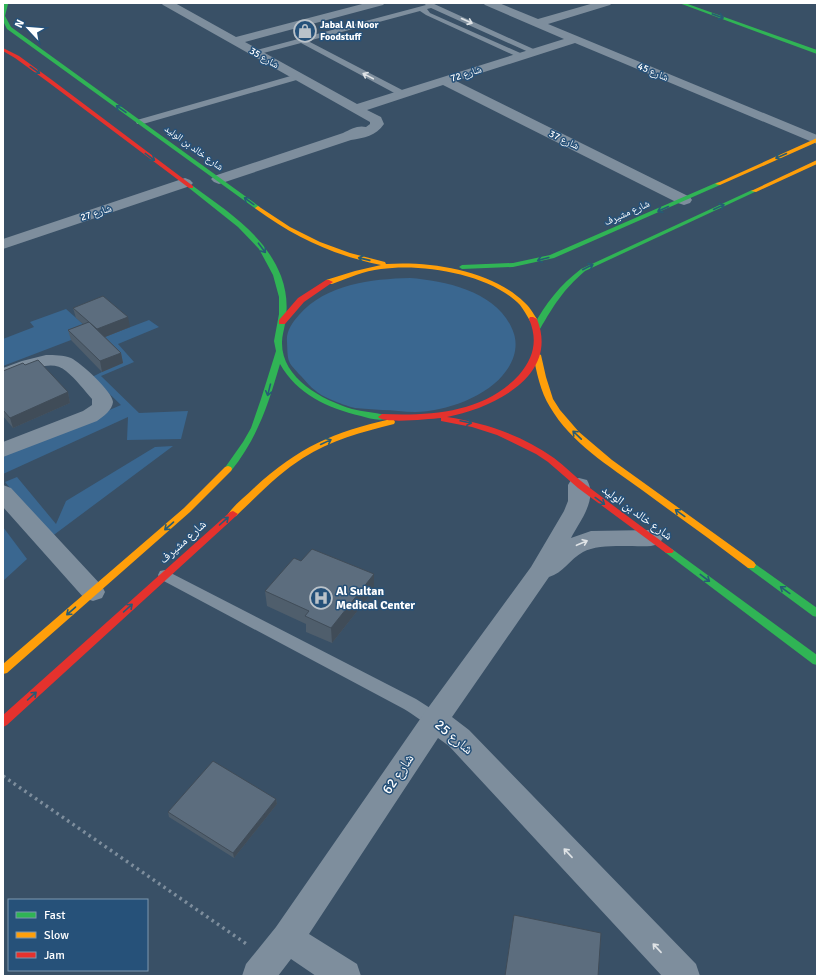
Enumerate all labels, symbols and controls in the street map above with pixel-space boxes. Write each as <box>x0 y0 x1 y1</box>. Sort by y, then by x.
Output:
north arrow <box>8 8 48 48</box>
one-way arrow <box>711 13 724 20</box>
text: N <box>12 18 27 30</box>
shop icon: Jabal Al Noor Foodstuff <box>292 18 318 44</box>
one-way arrow <box>461 18 473 26</box>
place label: Jabal Al Noor Foodstuff <box>320 19 378 43</box>
street label: شارع 35 <box>247 45 281 71</box>
street label: شارع 45 <box>636 60 670 84</box>
street label: شارع 72 <box>449 63 483 85</box>
one-way arrow <box>30 66 41 75</box>
one-way arrow <box>362 72 374 79</box>
one-way arrow <box>116 105 127 113</box>
street label: شارع خالد بن الوليد <box>162 123 226 174</box>
street label: شارع 37 <box>547 128 581 153</box>
one-way arrow <box>145 153 156 161</box>
one-way arrow <box>776 153 788 160</box>
one-way arrow <box>244 197 255 206</box>
street label: شارع مشيرف <box>602 197 652 228</box>
street label: شارع 27 <box>79 202 113 224</box>
one-way arrow <box>713 202 725 210</box>
one-way arrow <box>657 206 669 213</box>
one-way arrow <box>258 242 266 253</box>
one-way arrow <box>358 255 371 262</box>
one-way arrow <box>537 256 550 263</box>
one-way arrow <box>582 263 594 270</box>
one-way arrow <box>264 383 272 396</box>
one-way arrow <box>459 419 472 427</box>
one-way arrow <box>572 430 582 440</box>
one-way arrow <box>320 438 332 445</box>
street label: شارع خالد بن الوليد <box>599 482 675 544</box>
one-way arrow <box>595 497 606 505</box>
one-way arrow <box>675 509 686 518</box>
one-way arrow <box>219 516 229 526</box>
street label: شارع مشيرف <box>156 517 210 567</box>
one-way arrow <box>164 521 175 530</box>
one-way arrow <box>575 538 587 546</box>
one-way arrow <box>699 574 710 582</box>
place label: Al Sultan Medical Center <box>336 584 415 613</box>
hospital icon: Al Sultan Medical Center <box>308 585 334 611</box>
one-way arrow <box>780 586 791 594</box>
one-way arrow <box>123 604 133 613</box>
one-way arrow <box>67 606 77 615</box>
one-way arrow <box>27 691 37 701</box>
street label: شارع 25 <box>431 716 477 759</box>
street label: شارع 62 <box>378 751 418 798</box>
one-way arrow <box>563 848 573 858</box>
legend <box>8 899 148 971</box>
text: Fast <box>44 908 65 923</box>
text: Slow <box>44 928 69 943</box>
one-way arrow <box>652 943 662 953</box>
text: Jam <box>44 948 65 963</box>

